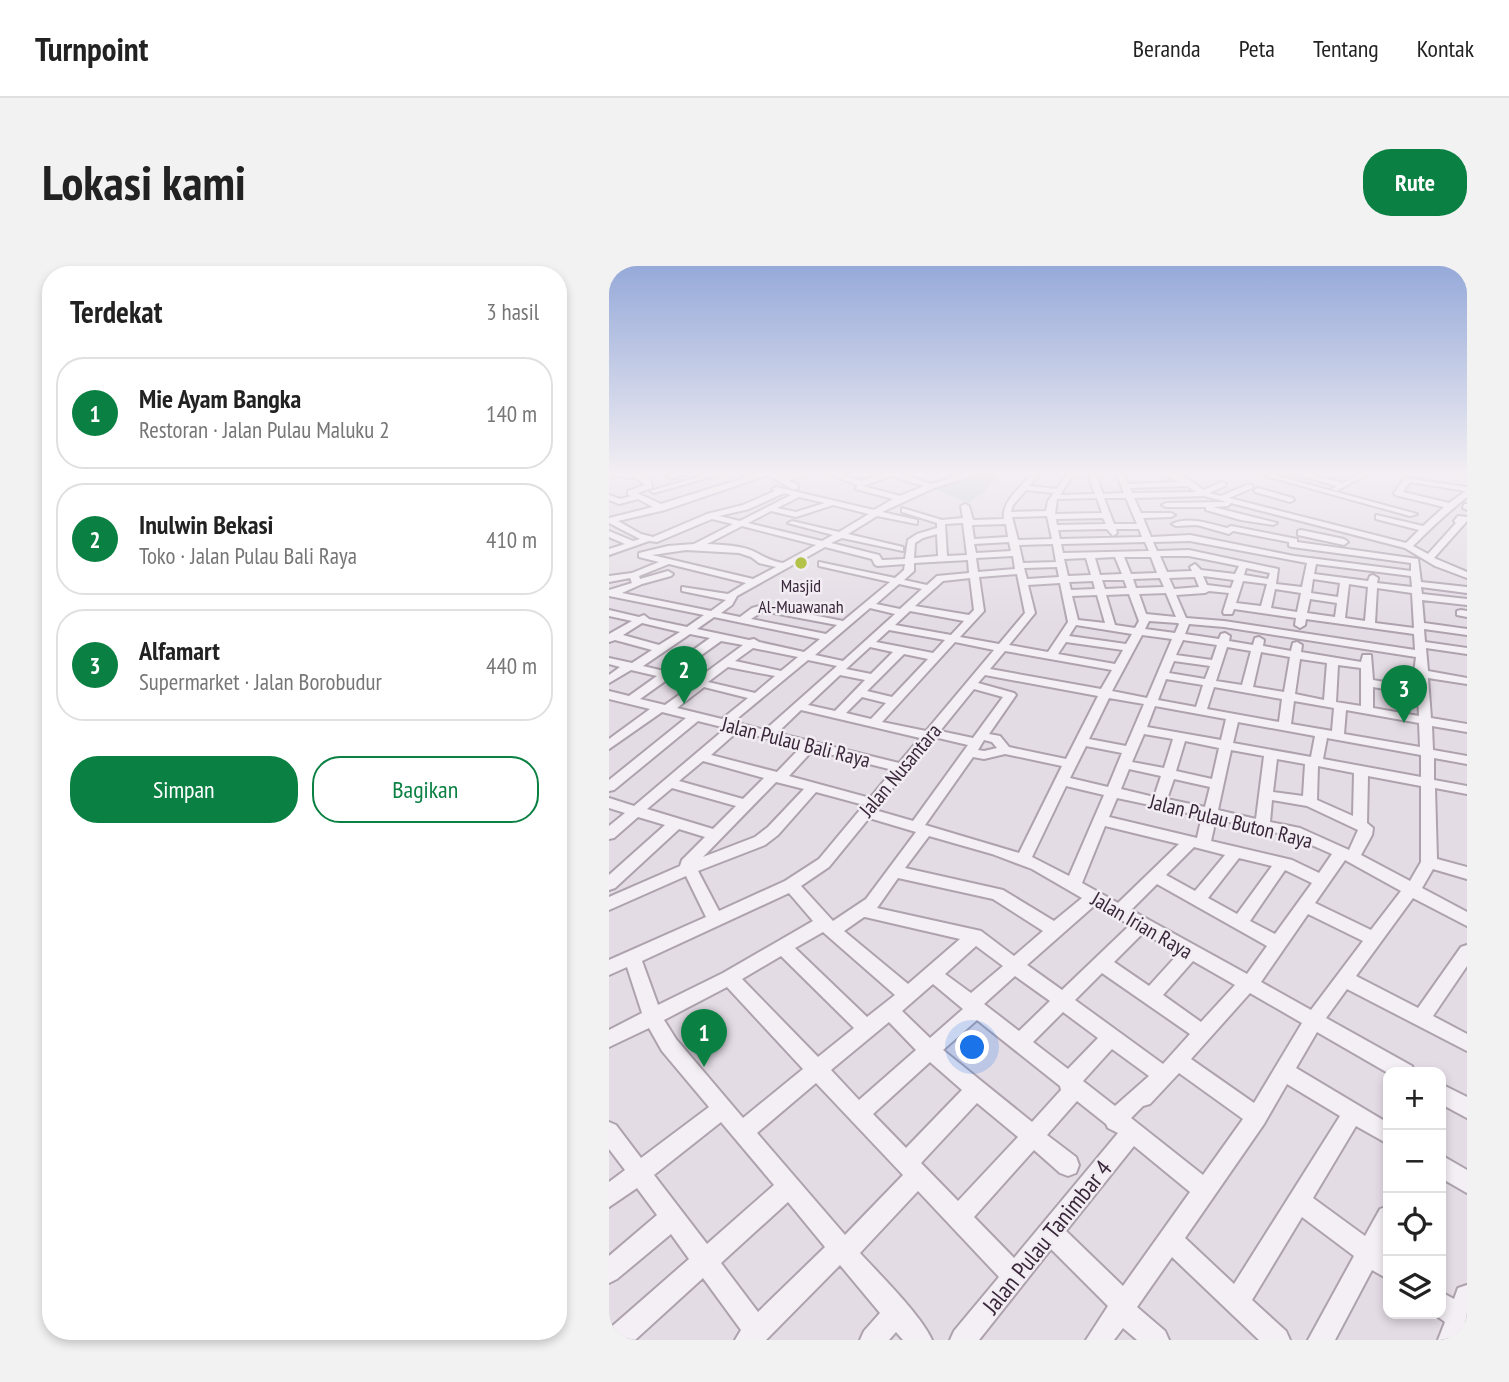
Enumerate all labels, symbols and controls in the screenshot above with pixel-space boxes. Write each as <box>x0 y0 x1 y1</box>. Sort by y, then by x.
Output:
text: Turnpoint <box>35 27 148 70</box>
text: Beranda <box>1133 33 1201 64</box>
text: Peta <box>1239 33 1275 64</box>
text: Tentang <box>1313 33 1379 64</box>
text: Kontak <box>1417 33 1474 64</box>
button: Rute <box>1363 149 1467 216</box>
text: Lokasi kami <box>42 150 246 214</box>
text: Terdekat <box>70 292 162 331</box>
text: 3 hasil <box>486 297 539 326</box>
text: Mie Ayam Bangka <box>139 382 301 415</box>
text: 1 <box>90 399 101 428</box>
text: 140 m <box>486 399 537 428</box>
text: Restoran · Jalan Pulau Maluku 2 <box>139 415 390 444</box>
text: Inulwin Bekasi <box>139 508 273 541</box>
text: 2 <box>90 525 101 554</box>
text: 410 m <box>486 525 537 554</box>
text: Toko · Jalan Pulau Bali Raya <box>139 541 357 570</box>
marker: Masjid Al-Muawanah <box>793 555 809 571</box>
place label: Masjid Al-Muawanah <box>758 574 844 618</box>
text: Alfamart <box>139 634 220 667</box>
pin: 2 <box>661 646 707 704</box>
text: 3 <box>90 651 101 680</box>
text: 440 m <box>486 651 537 680</box>
pin: 3 <box>1381 665 1427 723</box>
text: Supermarket · Jalan Borobudur <box>139 667 382 696</box>
street label: Jalan Pulau Bali Raya <box>718 710 873 774</box>
street label: Jalan Nusantara <box>852 718 947 823</box>
button: Simpan <box>70 756 298 823</box>
button: Bagikan <box>312 756 539 823</box>
street label: Jalan Pulau Buton Raya <box>1146 787 1315 854</box>
street label: Jalan Irian Raya <box>1086 885 1197 965</box>
pin: 1 <box>681 1009 727 1067</box>
your location <box>955 1030 989 1064</box>
map controls <box>1383 1067 1446 1319</box>
button: + <box>1383 1067 1446 1130</box>
button: − <box>1383 1130 1446 1193</box>
street label: Jalan Pulau Tanimbar 4 <box>975 1154 1119 1321</box>
button: locate <box>1383 1193 1446 1256</box>
button: layers <box>1383 1256 1446 1319</box>

